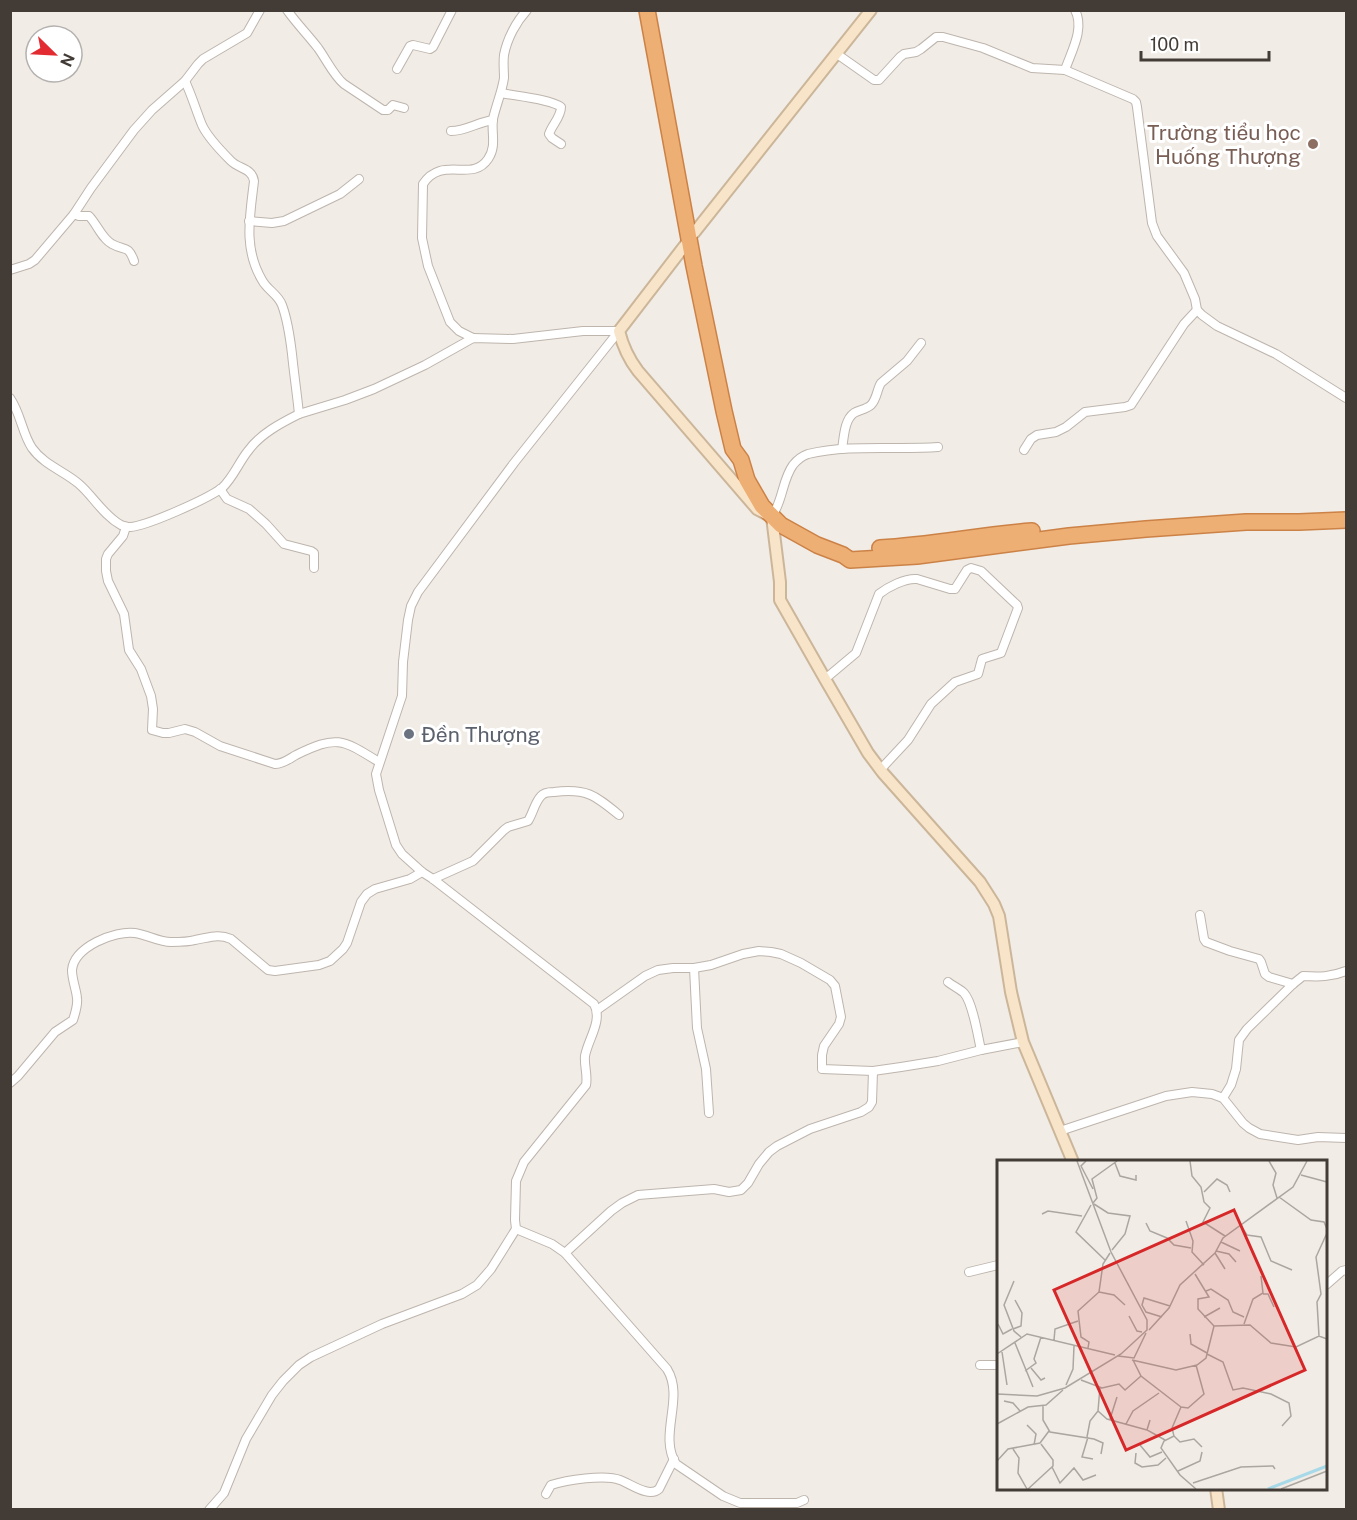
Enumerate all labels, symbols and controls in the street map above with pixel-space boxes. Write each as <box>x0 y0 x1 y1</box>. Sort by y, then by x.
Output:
north arrow <box>24 24 84 84</box>
scale bar <box>1141 24 1268 62</box>
text: 100 m <box>1150 34 1199 55</box>
text: N <box>56 50 78 69</box>
place label: Trường tiểu học Huống Thượng <box>1147 120 1301 169</box>
marker: Trường tiểu học Huống Thượng <box>1306 137 1320 151</box>
place label: Đền Thượng <box>421 722 541 747</box>
marker: Đền Thượng <box>402 727 416 741</box>
inset map <box>997 1160 1327 1490</box>

